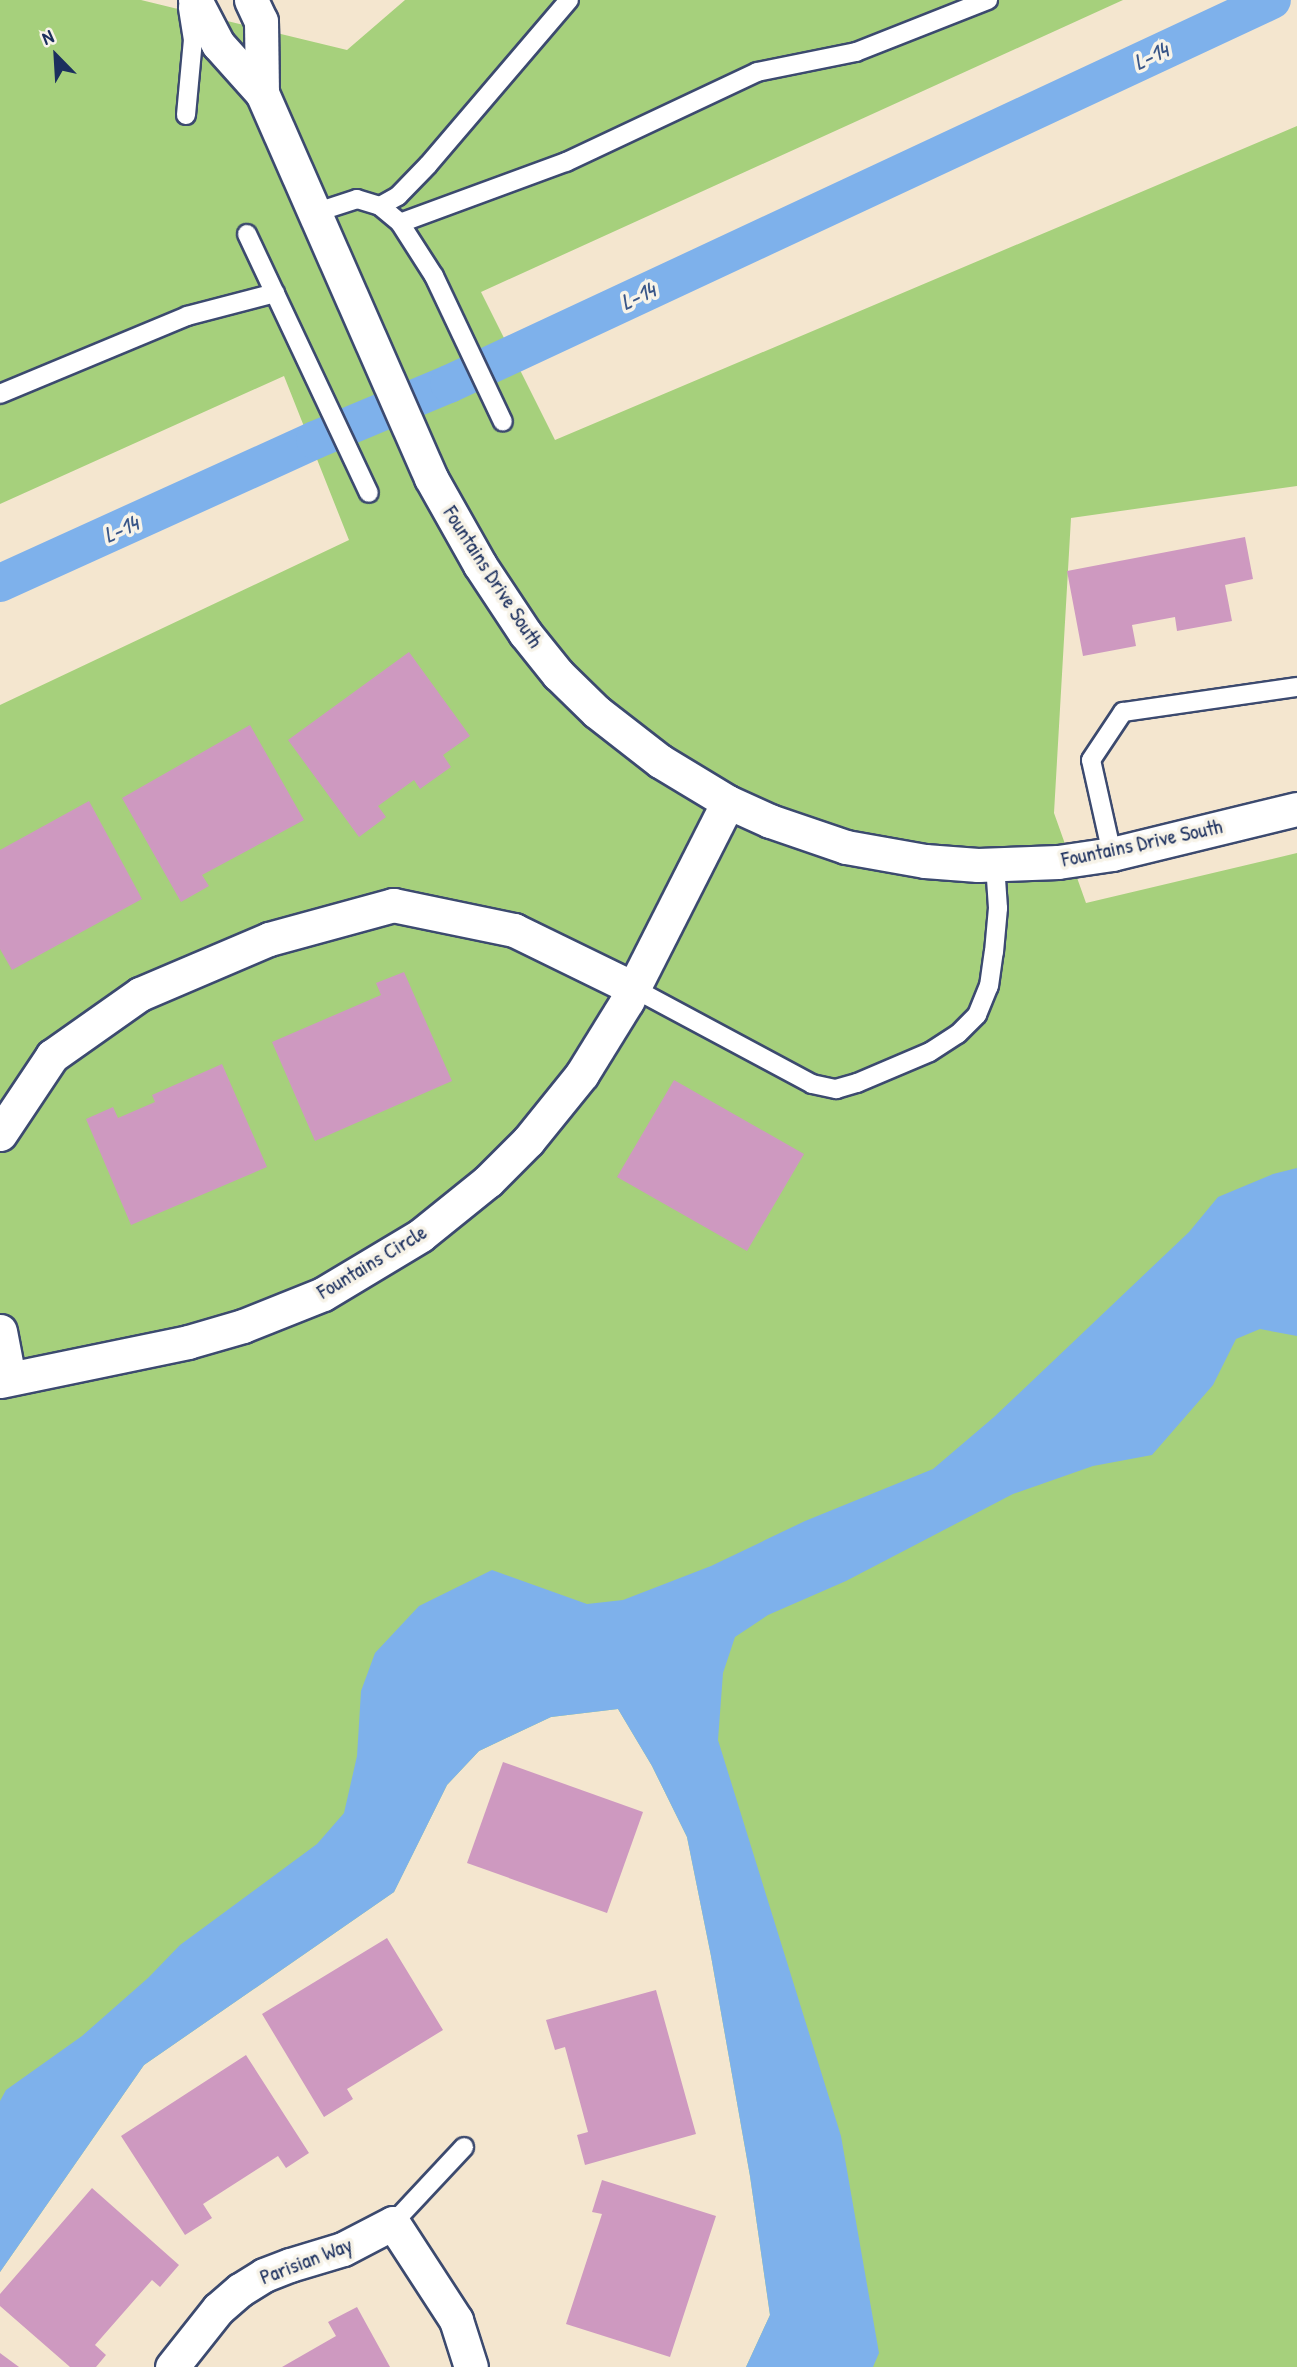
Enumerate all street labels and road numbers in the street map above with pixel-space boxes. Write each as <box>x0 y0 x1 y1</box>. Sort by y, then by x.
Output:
street label: Fountains Drive South <box>438 501 548 653</box>
street label: Fountains Drive South <box>1059 814 1225 872</box>
street label: Fountains Circle <box>313 1219 431 1305</box>
street label: Parisian Way <box>256 2232 356 2290</box>

